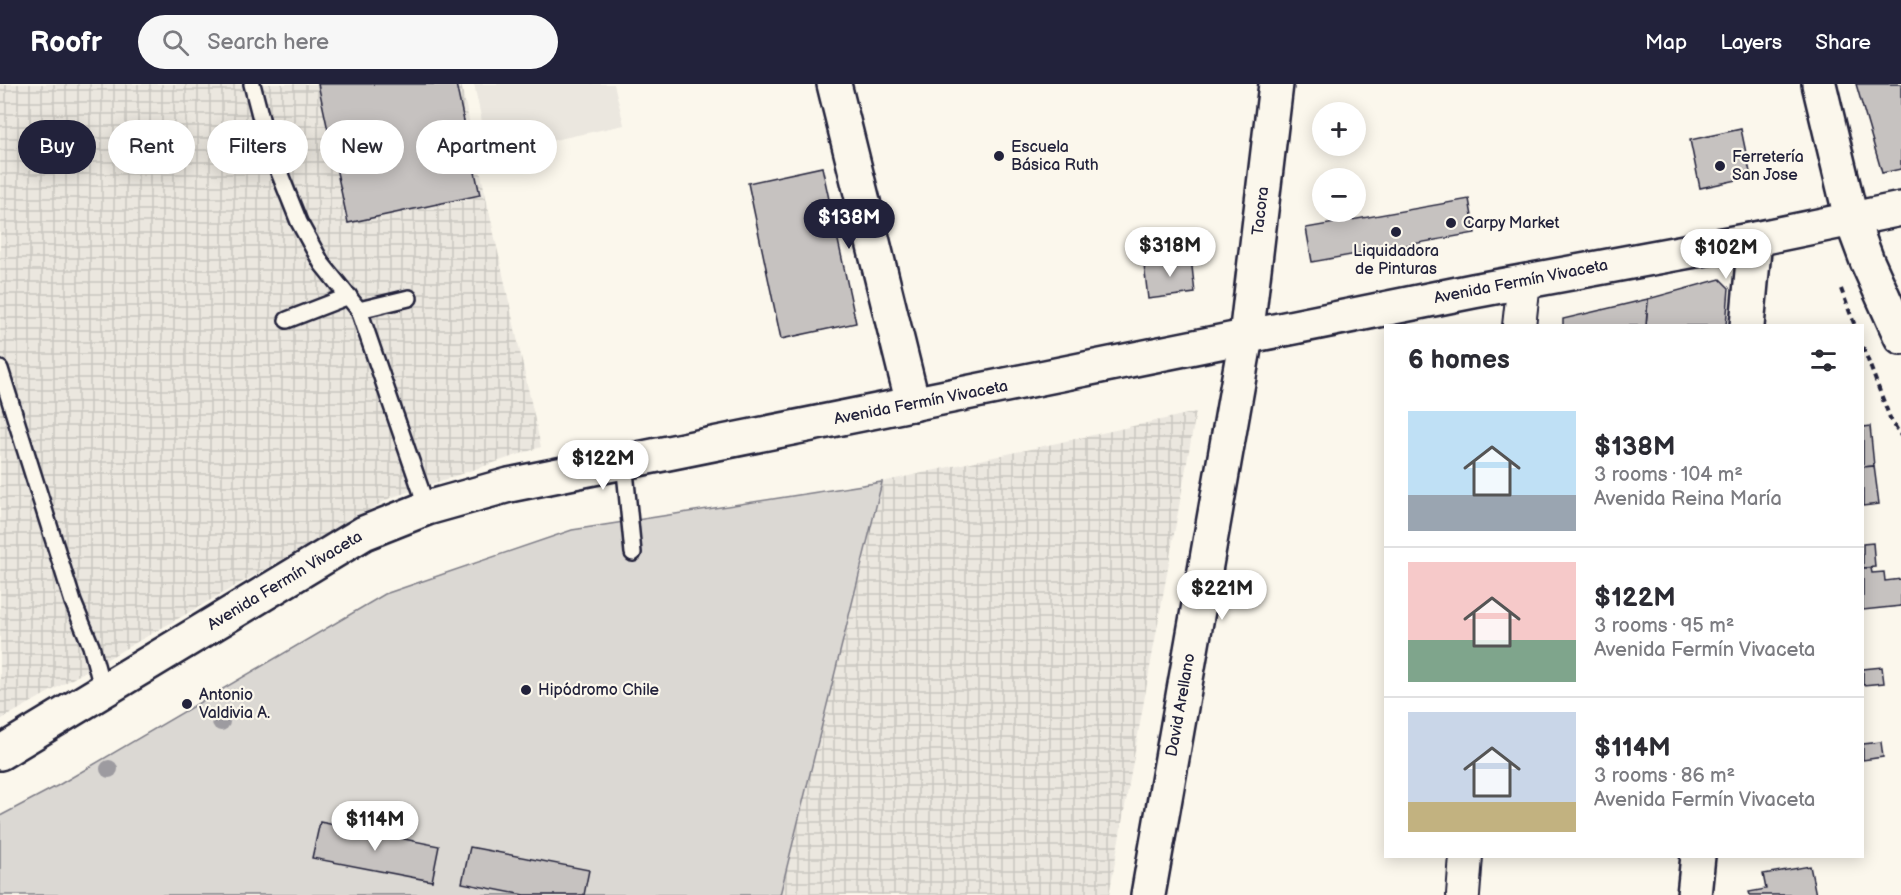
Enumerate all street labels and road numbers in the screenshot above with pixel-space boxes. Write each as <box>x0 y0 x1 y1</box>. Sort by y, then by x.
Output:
street label: Tacora <box>1249 185 1273 237</box>
street label: Avenida Fermín Vivaceta <box>1432 256 1610 308</box>
street label: Avenida Fermín Vivaceta <box>832 377 1010 429</box>
street label: Avenida Fermín Vivaceta <box>204 527 366 635</box>
street label: David Arellano <box>1163 652 1199 758</box>

